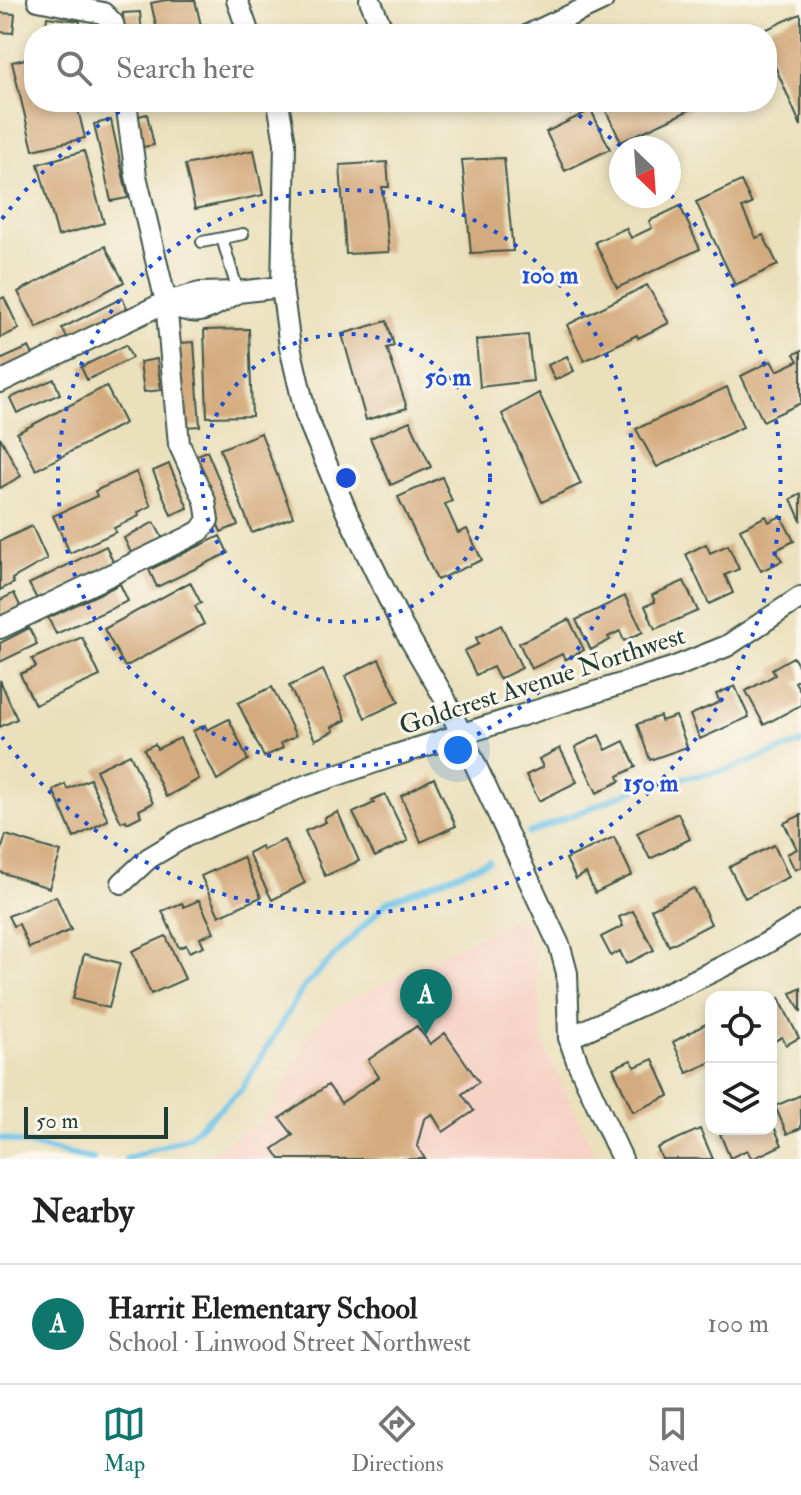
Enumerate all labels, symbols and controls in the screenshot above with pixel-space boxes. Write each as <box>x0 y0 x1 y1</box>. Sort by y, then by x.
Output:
search box <box>24 24 777 112</box>
icon: search <box>52 46 96 90</box>
text: Search here <box>116 50 255 87</box>
north arrow <box>609 136 681 208</box>
text: 100 m <box>522 260 579 291</box>
text: 50 m <box>425 362 472 393</box>
centre of rings <box>332 464 360 492</box>
street label: Goldcrest Avenue Northwest <box>395 620 689 742</box>
your location <box>438 730 478 770</box>
text: 150 m <box>624 768 679 799</box>
pin: A <box>400 969 452 1035</box>
map controls <box>705 991 777 1135</box>
button: locate <box>705 991 777 1063</box>
button: layers <box>705 1063 777 1135</box>
scale bar <box>24 1103 168 1139</box>
text: 50 m <box>36 1107 78 1135</box>
text: Nearby <box>32 1190 134 1233</box>
text: Harrit Elementary School <box>108 1290 418 1327</box>
text: A <box>50 1308 66 1340</box>
text: 100 m <box>708 1308 769 1340</box>
text: School · Linwood Street Northwest <box>108 1327 471 1359</box>
tab: Map <box>102 1402 146 1478</box>
tab: Directions <box>351 1402 444 1478</box>
tab: Saved <box>648 1402 699 1478</box>

